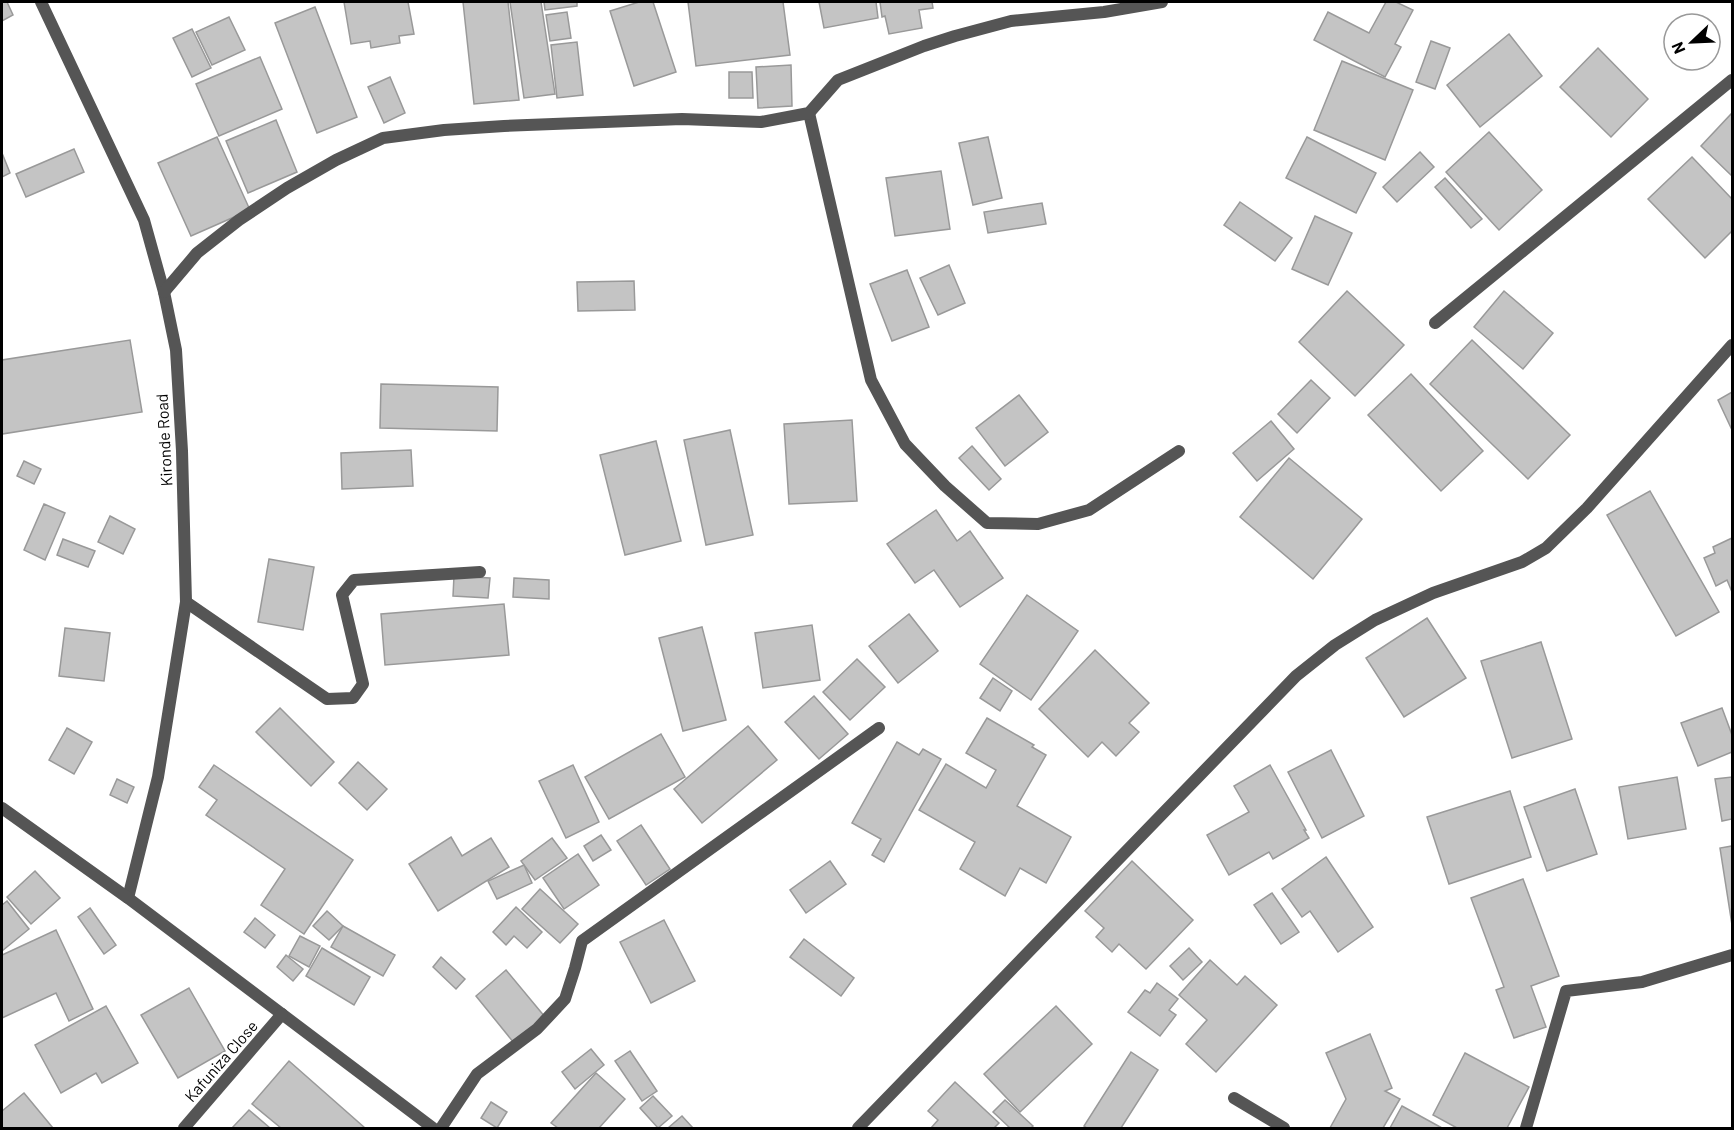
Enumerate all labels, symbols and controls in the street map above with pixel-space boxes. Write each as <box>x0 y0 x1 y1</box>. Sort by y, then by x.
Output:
north arrow <box>1662 12 1722 72</box>
text: N <box>1667 39 1689 57</box>
street label: Kironde Road <box>152 393 175 487</box>
street label: Kafuniza Close <box>180 1016 261 1105</box>

